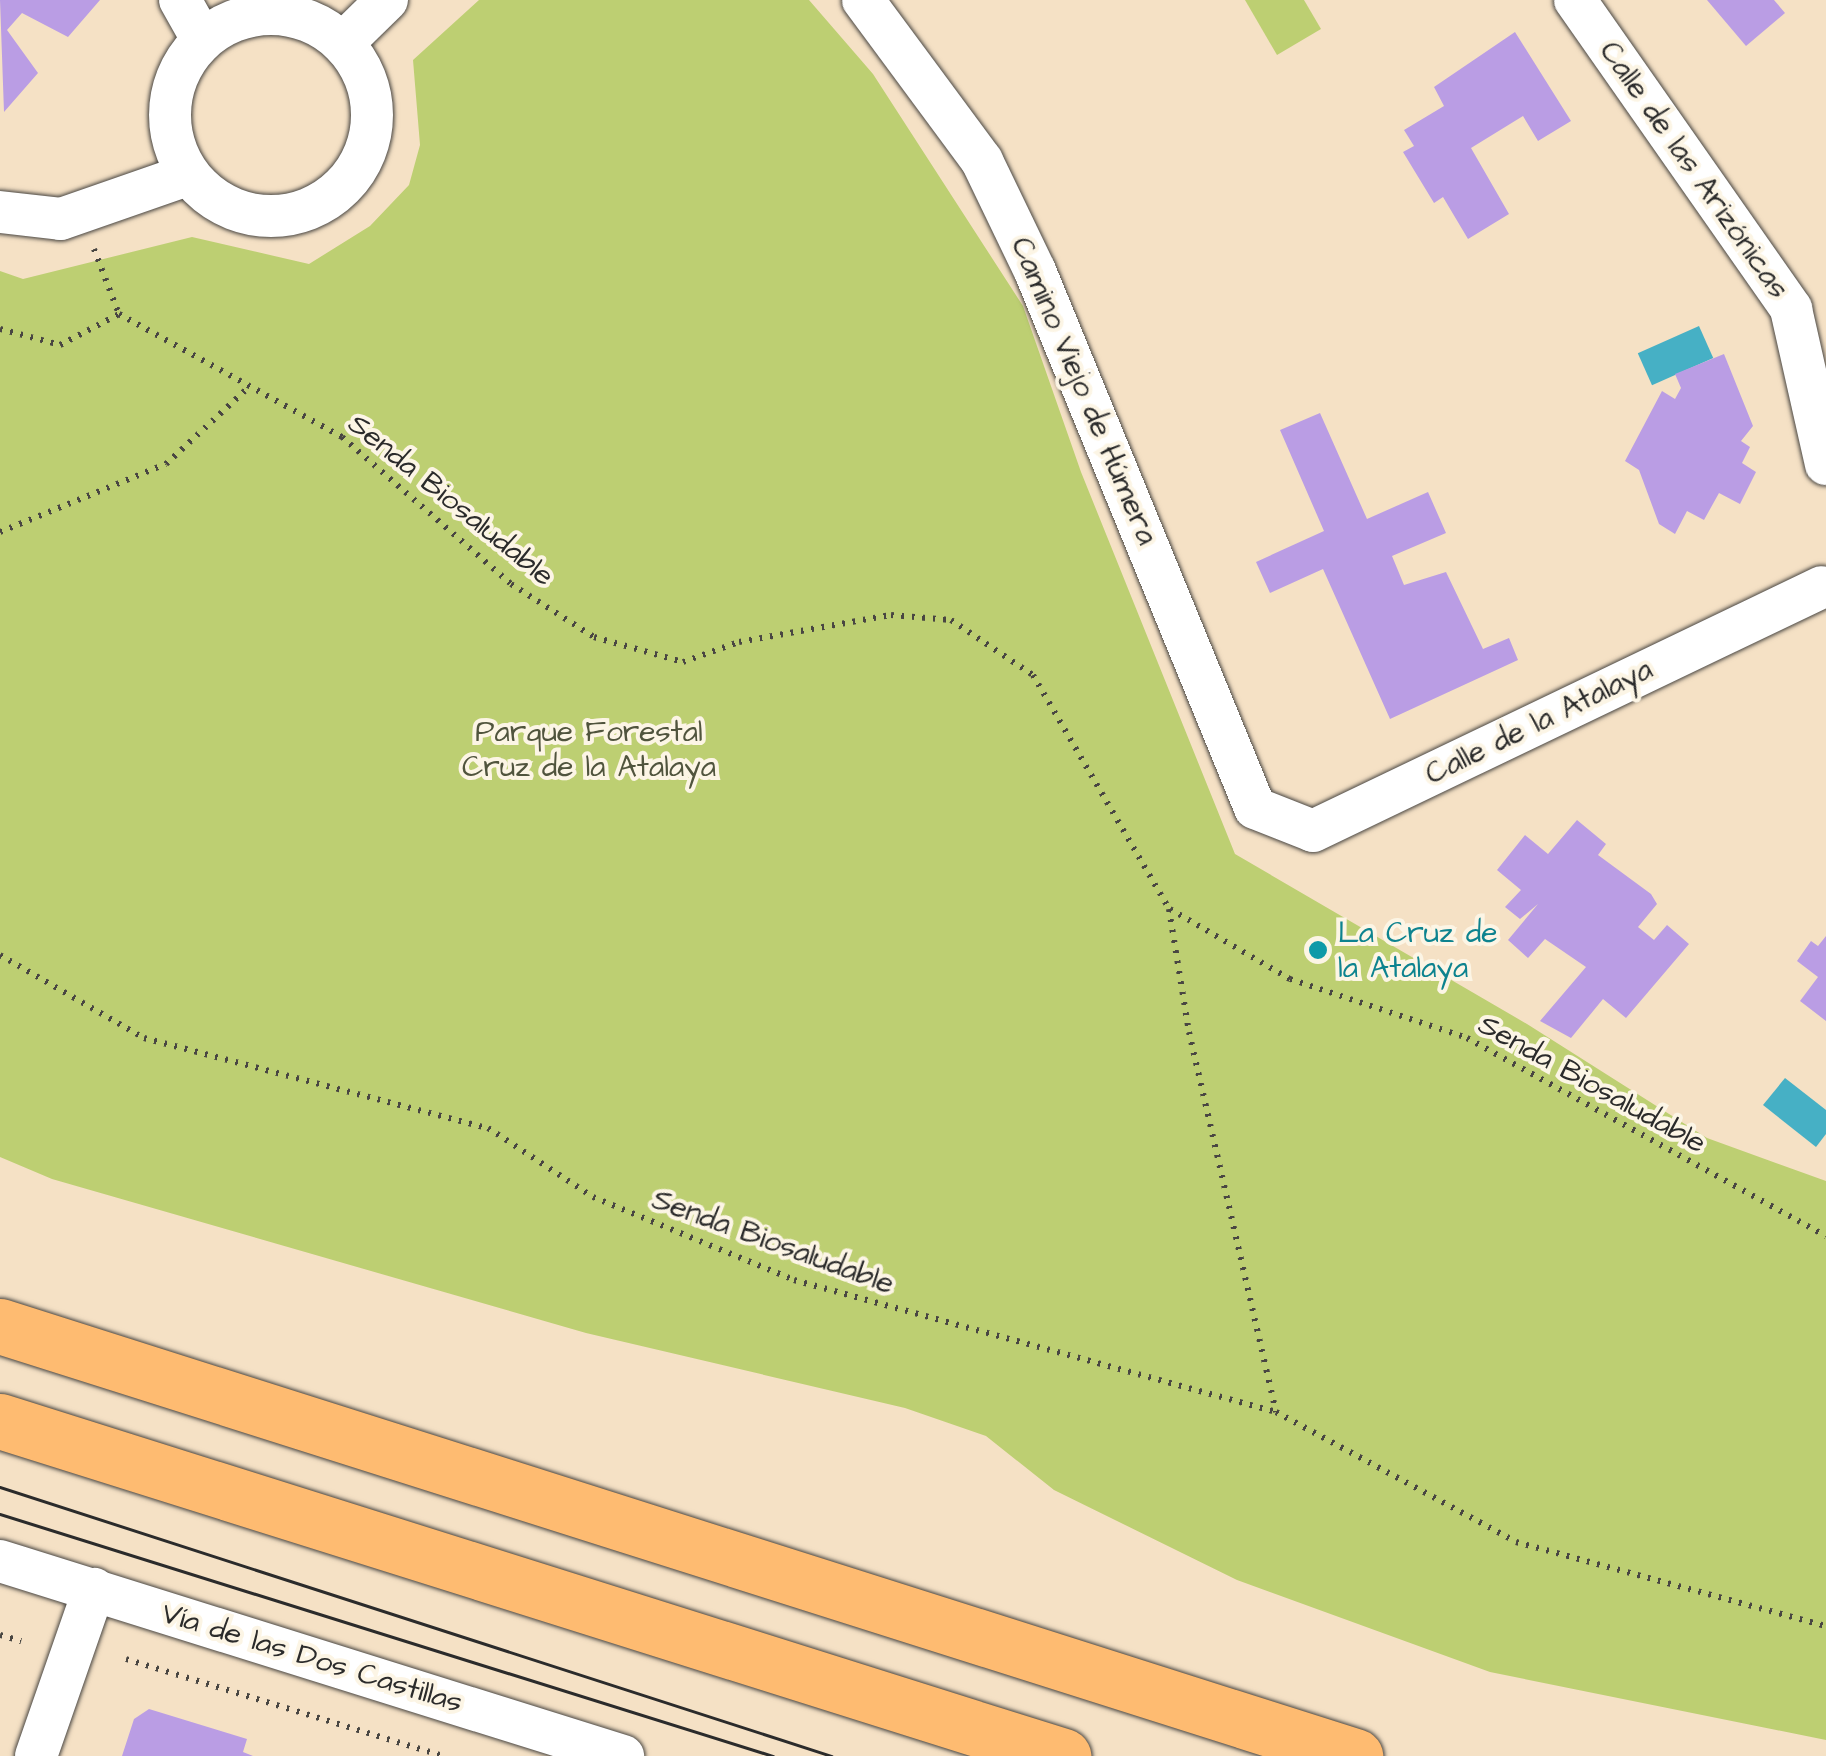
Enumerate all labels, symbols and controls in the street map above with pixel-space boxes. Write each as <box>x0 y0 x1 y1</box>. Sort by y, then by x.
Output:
street label: Calle de las Arizónicas <box>1592 34 1796 306</box>
street label: Camino Viejo de Húmera <box>1003 232 1165 550</box>
street label: Senda Biosaludable <box>341 406 561 594</box>
street label: Calle de la Atalaya <box>1420 651 1658 793</box>
park label: Parque Forestal Cruz de la Atalaya <box>462 714 716 784</box>
place label: La Cruz de la Atalaya <box>1338 915 1498 986</box>
marker: La Cruz de la Atalaya <box>1307 939 1329 961</box>
street label: Senda Biosaludable <box>1472 1007 1712 1161</box>
street label: Senda Biosaludable <box>647 1182 899 1302</box>
street label: Vía de las Dos Castillas <box>157 1595 467 1721</box>

